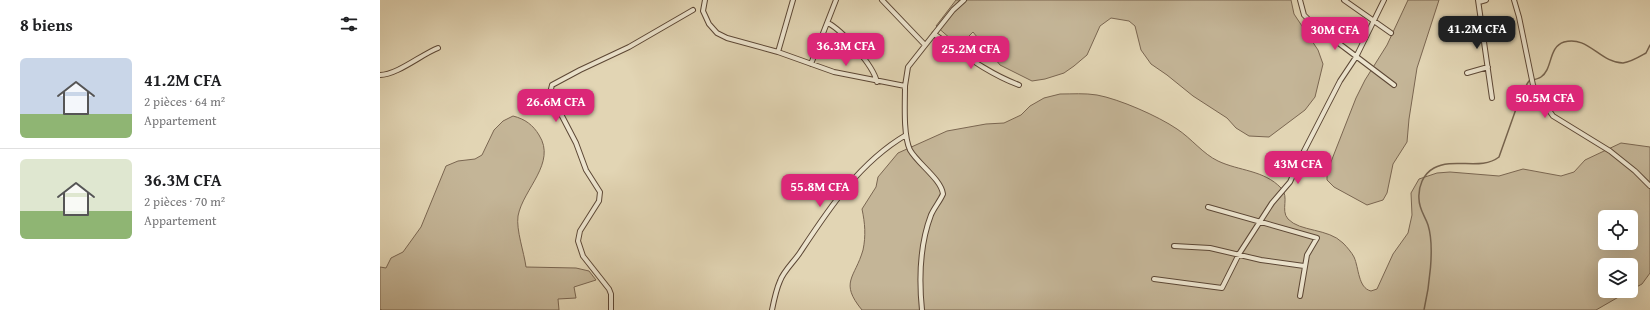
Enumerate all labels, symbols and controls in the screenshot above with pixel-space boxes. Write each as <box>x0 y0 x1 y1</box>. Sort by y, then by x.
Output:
text: 8 biens <box>20 12 73 37</box>
icon: filters <box>338 13 360 35</box>
pin: 41.2M CFA <box>1431 16 1523 50</box>
pin: 30M CFA <box>1298 17 1372 51</box>
text: 41.2M CFA <box>1447 19 1507 38</box>
text: 30M CFA <box>1311 20 1359 39</box>
pin: 36.3M CFA <box>800 33 892 67</box>
text: 36.3M CFA <box>816 36 876 55</box>
pin: 25.2M CFA <box>925 36 1017 70</box>
text: 25.2M CFA <box>941 39 1001 58</box>
text: 41.2M CFA <box>144 67 222 92</box>
icon: home <box>52 74 100 122</box>
pin: 50.5M CFA <box>1499 85 1591 119</box>
text: 50.5M CFA <box>1515 88 1575 107</box>
pin: 26.6M CFA <box>510 89 602 123</box>
text: 2 pièces · 64 m² <box>144 92 225 111</box>
text: 26.6M CFA <box>526 92 586 111</box>
text: Appartement <box>144 111 217 130</box>
pin: 43M CFA <box>1261 151 1335 185</box>
text: 43M CFA <box>1274 154 1322 173</box>
text: 36.3M CFA <box>144 167 222 192</box>
pin: 55.8M CFA <box>774 174 866 208</box>
icon: home <box>52 175 100 223</box>
text: 55.8M CFA <box>790 177 850 196</box>
text: 2 pièces · 70 m² <box>144 192 225 211</box>
map controls <box>1598 210 1638 298</box>
button: locate <box>1598 210 1638 250</box>
text: Appartement <box>144 211 217 230</box>
button: layers <box>1598 258 1638 298</box>

